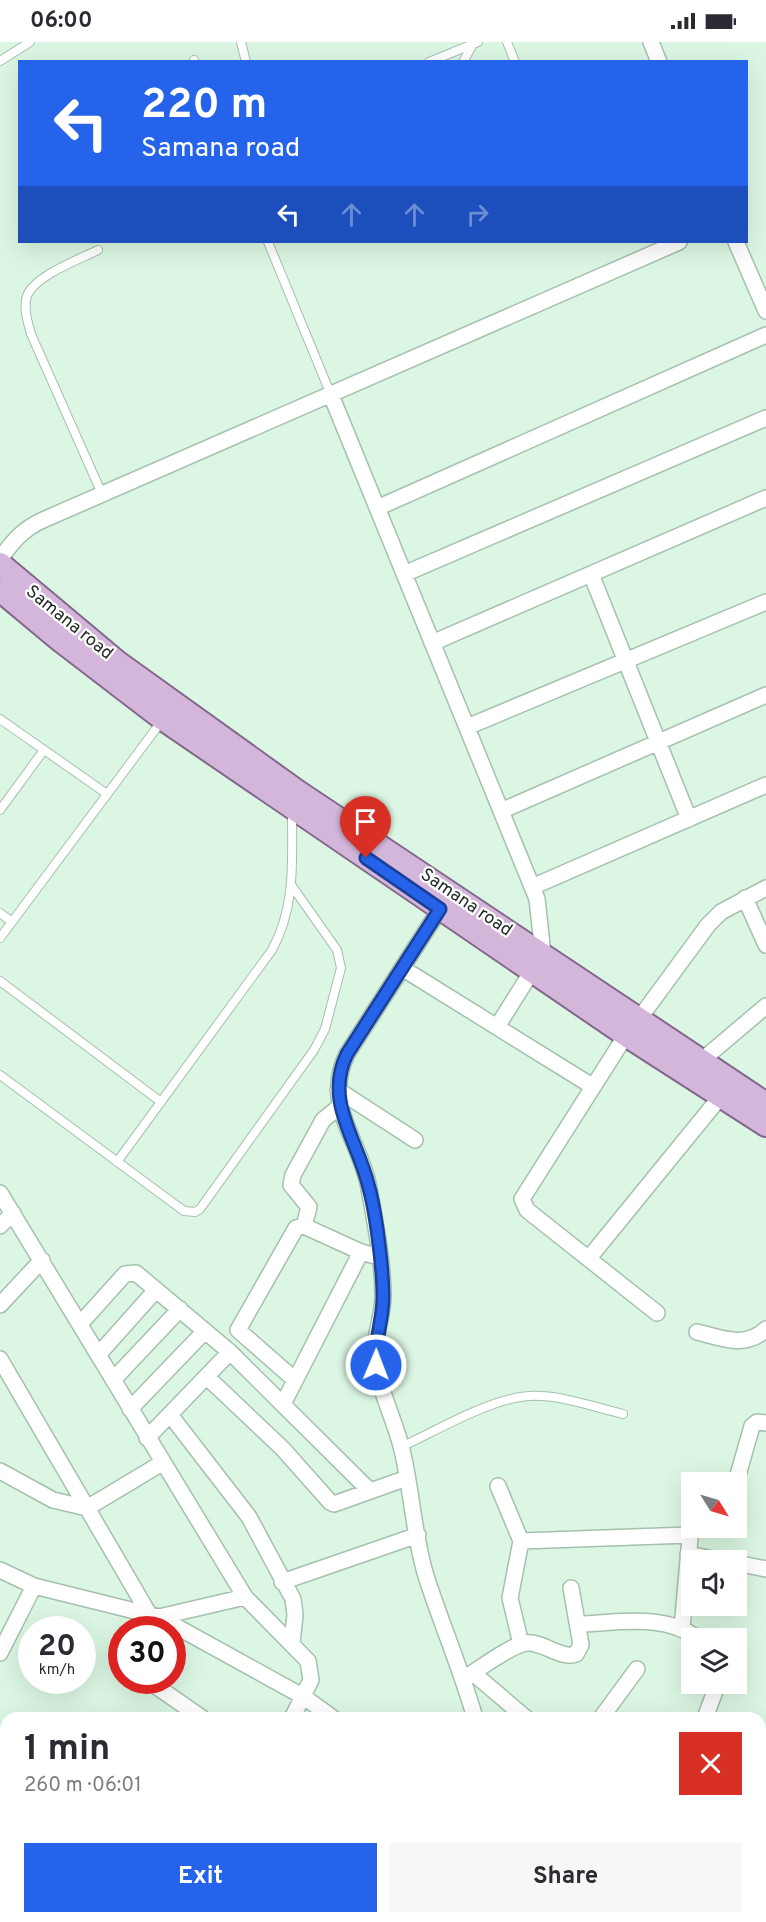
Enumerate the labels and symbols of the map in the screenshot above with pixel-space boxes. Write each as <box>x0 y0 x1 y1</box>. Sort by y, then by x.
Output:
street label: Samana road <box>21 581 117 665</box>
pin <box>340 796 391 858</box>
street label: Samana road <box>416 864 516 942</box>
position arrow <box>344 1333 408 1397</box>
north arrow <box>681 1472 747 1538</box>
speed limit sign: 30 <box>108 1616 186 1694</box>

